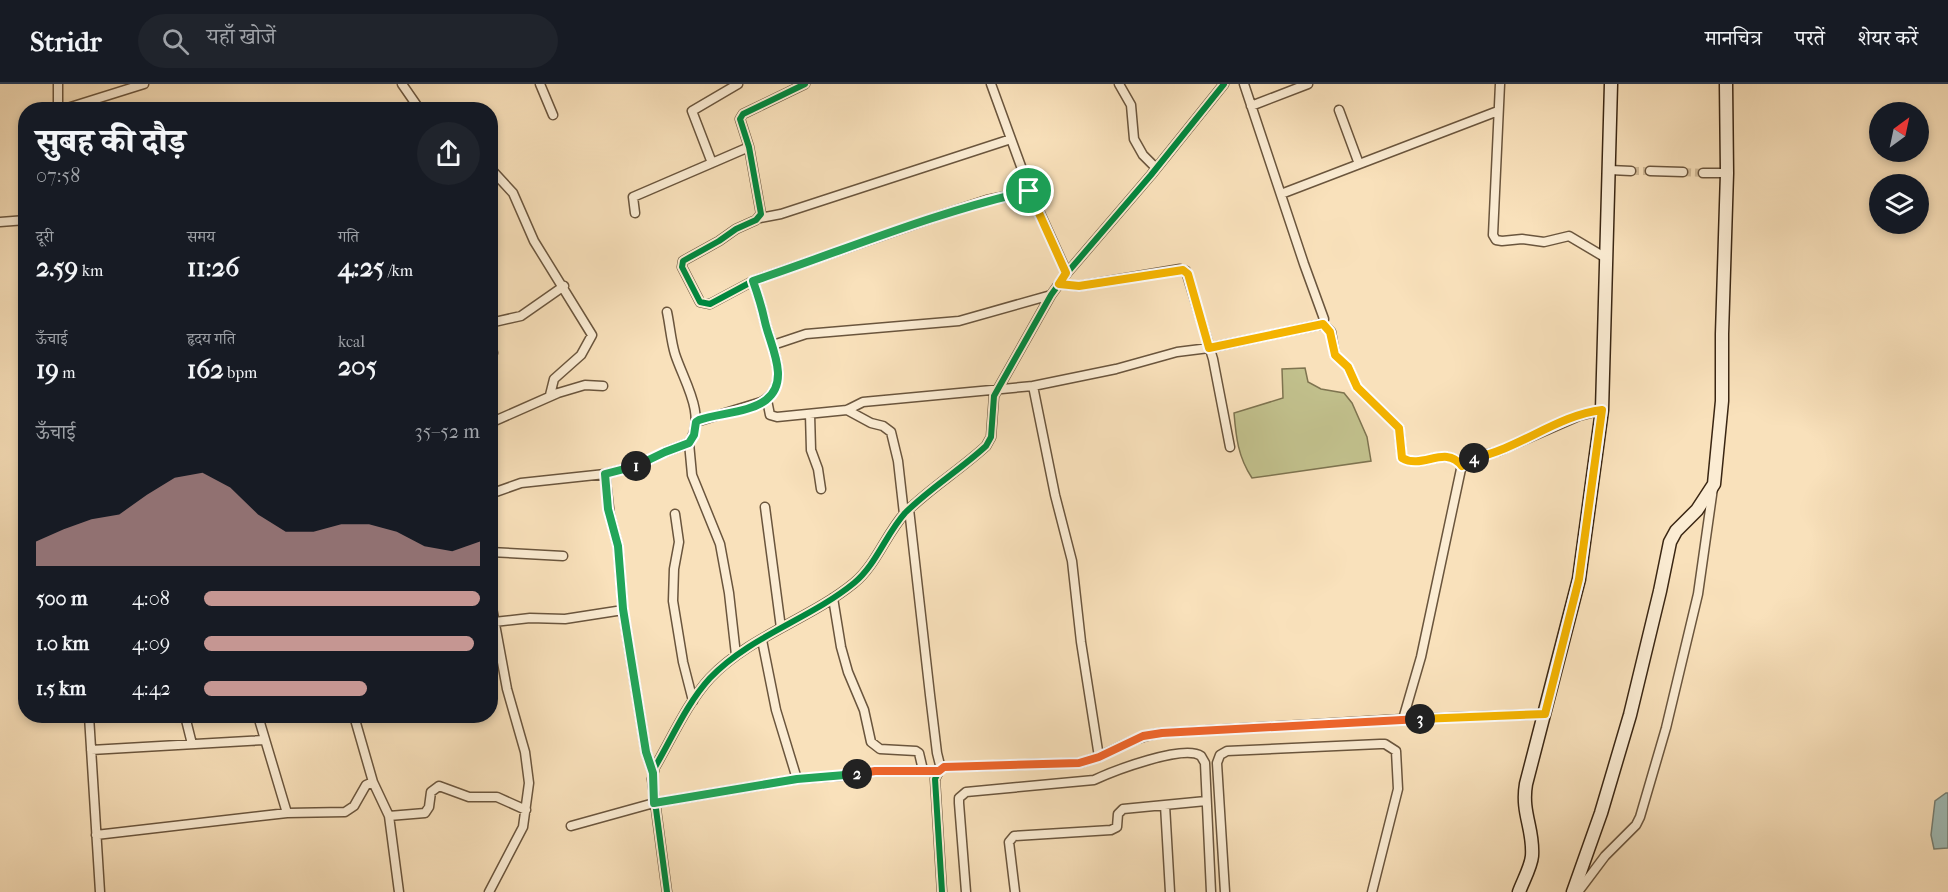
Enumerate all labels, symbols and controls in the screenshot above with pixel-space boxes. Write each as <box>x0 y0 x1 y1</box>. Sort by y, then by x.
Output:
search box <box>138 14 558 68</box>
text: यहाँ खोजें <box>207 24 276 50</box>
text: Stridr <box>30 25 102 58</box>
icon: search <box>159 25 192 58</box>
text: मानचित्र <box>1705 26 1762 50</box>
text: परतें <box>1795 26 1825 50</box>
text: शेयर करें <box>1858 26 1918 50</box>
north arrow <box>1869 102 1929 162</box>
map controls <box>1869 102 1929 234</box>
text: सुबह की दौड़ <box>36 122 186 161</box>
button: share <box>417 122 480 185</box>
text: 07:58 <box>36 164 80 187</box>
pin <box>1003 165 1054 216</box>
icon: arrive <box>1012 174 1045 207</box>
button: layers <box>1869 174 1929 234</box>
text: दूरी <box>36 227 53 246</box>
text: समय <box>187 227 215 246</box>
text: गति <box>338 227 359 246</box>
text: 2.59 <box>36 252 78 283</box>
text: 11:26 <box>187 252 239 283</box>
text: 4:25 <box>338 252 384 283</box>
text: km <box>78 261 103 280</box>
text: /km <box>384 261 413 280</box>
text: ऊँचाई <box>36 329 68 348</box>
text: हृदय गति <box>187 329 235 348</box>
text: kcal <box>338 332 365 351</box>
text: 205 <box>338 351 377 382</box>
text: 19 <box>36 354 59 385</box>
text: 162 <box>187 354 224 385</box>
text: m <box>59 363 76 382</box>
text: bpm <box>224 363 257 382</box>
text: 35–52 m <box>415 420 480 443</box>
text: ऊँचाई <box>36 421 75 444</box>
pin: 4 <box>1459 443 1489 473</box>
text: 4 <box>1469 448 1479 467</box>
pin: 1 <box>621 451 651 481</box>
text: 1 <box>633 456 639 475</box>
text: 500 m <box>36 587 88 610</box>
text: 4:08 <box>132 587 170 610</box>
text: 1.0 km <box>36 632 89 655</box>
text: 4:09 <box>132 632 170 655</box>
text: 1.5 km <box>36 677 86 700</box>
text: 4:42 <box>132 677 171 700</box>
pin: 3 <box>1405 704 1435 734</box>
text: 3 <box>1417 709 1423 728</box>
pin: 2 <box>842 759 872 789</box>
text: 2 <box>853 764 861 783</box>

